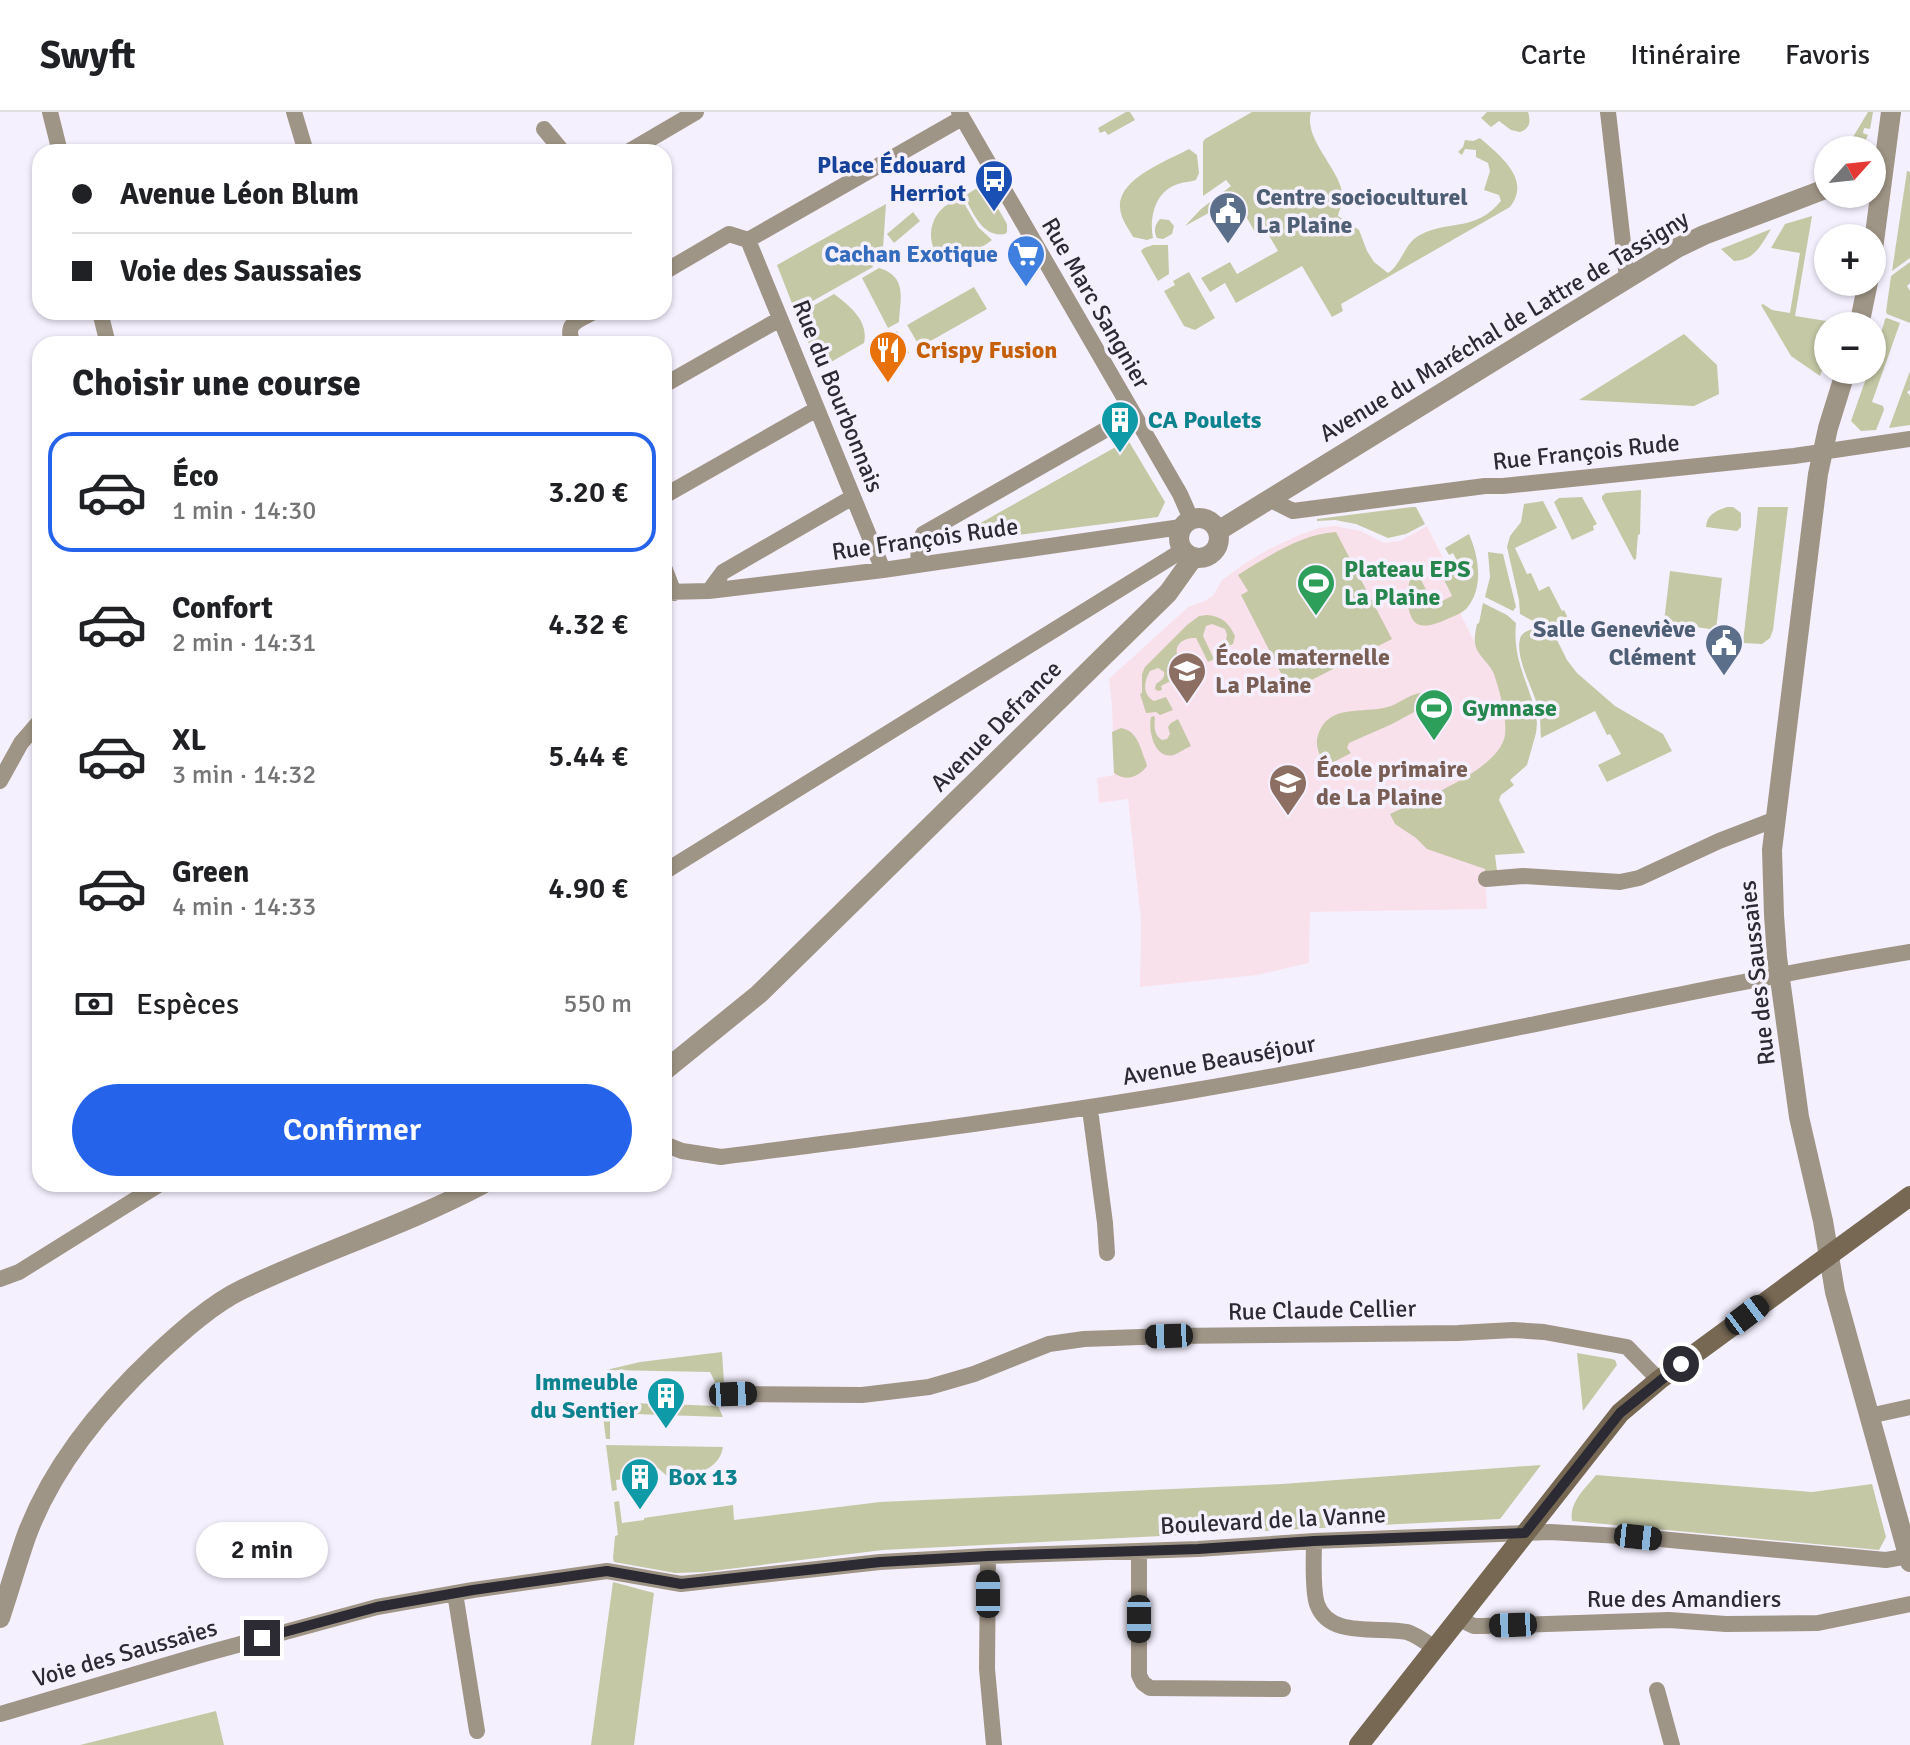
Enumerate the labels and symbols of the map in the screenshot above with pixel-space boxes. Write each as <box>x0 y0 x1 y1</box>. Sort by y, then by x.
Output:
north arrow <box>1814 136 1886 208</box>
place label: Place Édouard Herriot <box>817 150 966 208</box>
bus stop icon: Place Édouard Herriot <box>973 158 1015 213</box>
place label: Centre socioculturel La Plaine <box>1256 182 1468 240</box>
public building icon: Centre socioculturel La Plaine <box>1207 190 1249 245</box>
street label: Avenue du Maréchal de Lattre de Tassigny <box>1314 204 1694 448</box>
street label: Rue Marc Sangnier <box>1035 212 1157 394</box>
supermarket icon: Cachan Exotique <box>1005 233 1047 288</box>
place label: Cachan Exotique <box>824 239 998 269</box>
street label: Rue du Bourbonnais <box>786 295 890 497</box>
restaurant icon: Crispy Fusion <box>867 329 909 384</box>
place label: Crispy Fusion <box>916 335 1057 365</box>
building icon: CA Poulets <box>1099 399 1141 454</box>
place label: CA Poulets <box>1148 405 1262 435</box>
street label: Rue François Rude <box>1491 427 1681 477</box>
street label: Rue François Rude <box>830 511 1020 567</box>
place label: Plateau EPS La Plaine <box>1344 554 1471 612</box>
sports icon: Plateau EPS La Plaine <box>1295 562 1337 617</box>
place label: Salle Geneviève Clément <box>1533 614 1696 672</box>
public building icon: Salle Geneviève Clément <box>1703 622 1745 677</box>
place label: École maternelle La Plaine <box>1215 642 1390 700</box>
school or university icon: École maternelle La Plaine <box>1166 650 1208 705</box>
street label: Avenue Defrance <box>924 654 1068 798</box>
sports icon: Gymnase <box>1413 687 1455 742</box>
place label: Gymnase <box>1462 693 1557 723</box>
place label: École primaire de La Plaine <box>1316 754 1468 812</box>
school or university icon: École primaire de La Plaine <box>1267 762 1309 817</box>
street label: Rue des Saussaies <box>1732 879 1782 1067</box>
street label: Avenue Beauséjour <box>1120 1028 1318 1092</box>
car <box>1721 1291 1773 1339</box>
street label: Rue Claude Cellier <box>1227 1293 1417 1327</box>
car <box>1145 1323 1193 1349</box>
route start <box>1663 1346 1699 1382</box>
place label: Immeuble du Sentier <box>531 1367 638 1425</box>
building icon: Immeuble du Sentier <box>645 1375 687 1430</box>
car <box>709 1381 757 1407</box>
building icon: Box 13 <box>619 1456 661 1511</box>
place label: Box 13 <box>668 1462 738 1492</box>
street label: Boulevard de la Vanne <box>1159 1499 1387 1541</box>
callout: 2 min <box>196 1522 328 1578</box>
car <box>1613 1523 1663 1551</box>
car <box>976 1570 1000 1618</box>
street label: Rue des Amandiers <box>1587 1584 1781 1614</box>
car <box>1127 1595 1151 1643</box>
street label: Voie des Saussaies <box>29 1612 221 1694</box>
car <box>1489 1612 1537 1638</box>
route end <box>244 1620 280 1656</box>

